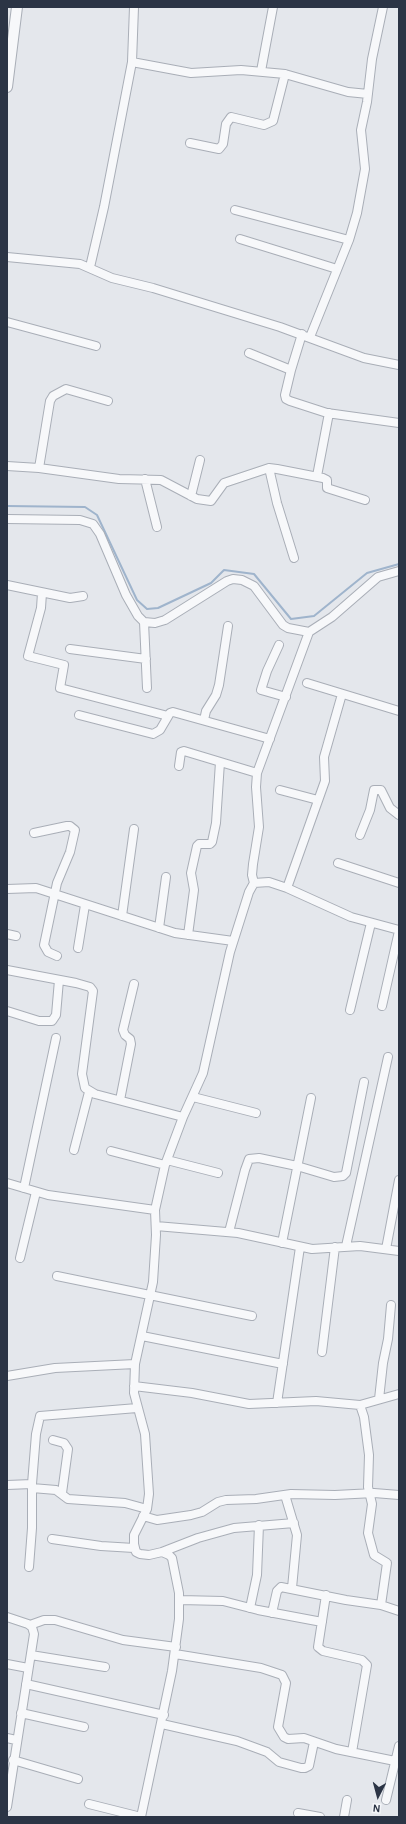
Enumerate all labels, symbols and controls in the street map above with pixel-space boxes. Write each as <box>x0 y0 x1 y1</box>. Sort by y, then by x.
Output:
north arrow <box>358 1776 398 1816</box>
text: N <box>372 1803 381 1814</box>

